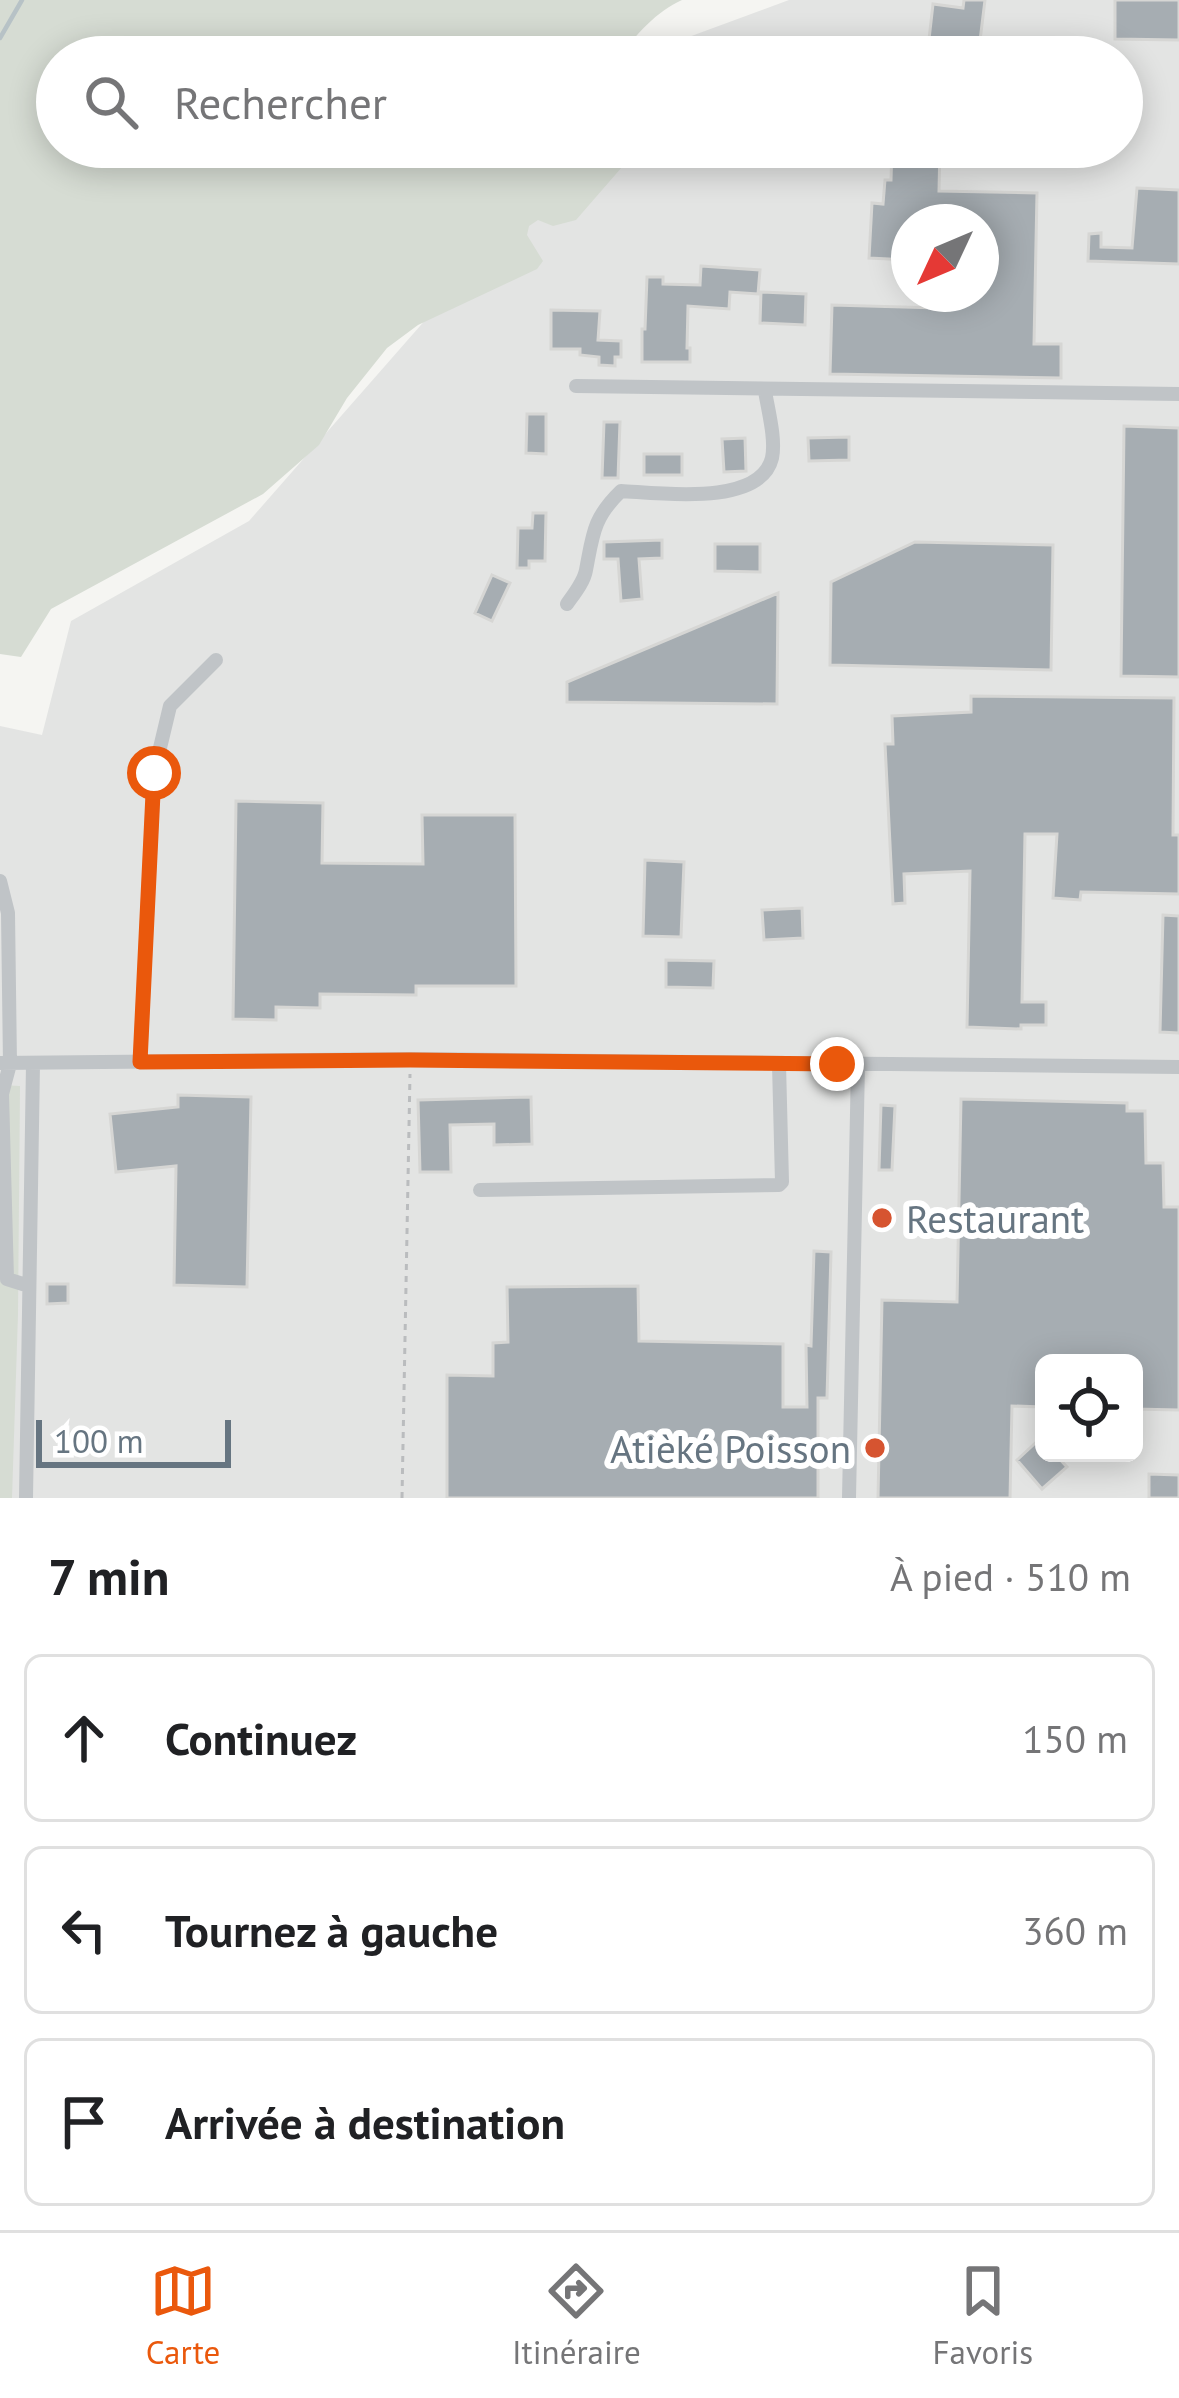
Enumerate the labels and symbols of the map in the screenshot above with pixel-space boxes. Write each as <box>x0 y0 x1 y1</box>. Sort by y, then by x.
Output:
north arrow <box>891 204 999 312</box>
route start <box>127 746 181 800</box>
route end <box>810 1037 864 1091</box>
place label: Restaurant <box>906 1193 1084 1244</box>
marker: Restaurant <box>869 1205 895 1231</box>
scale bar <box>36 1414 231 1467</box>
place label: Atièké Poisson <box>610 1423 851 1474</box>
marker: Atièké Poisson <box>862 1435 888 1461</box>

